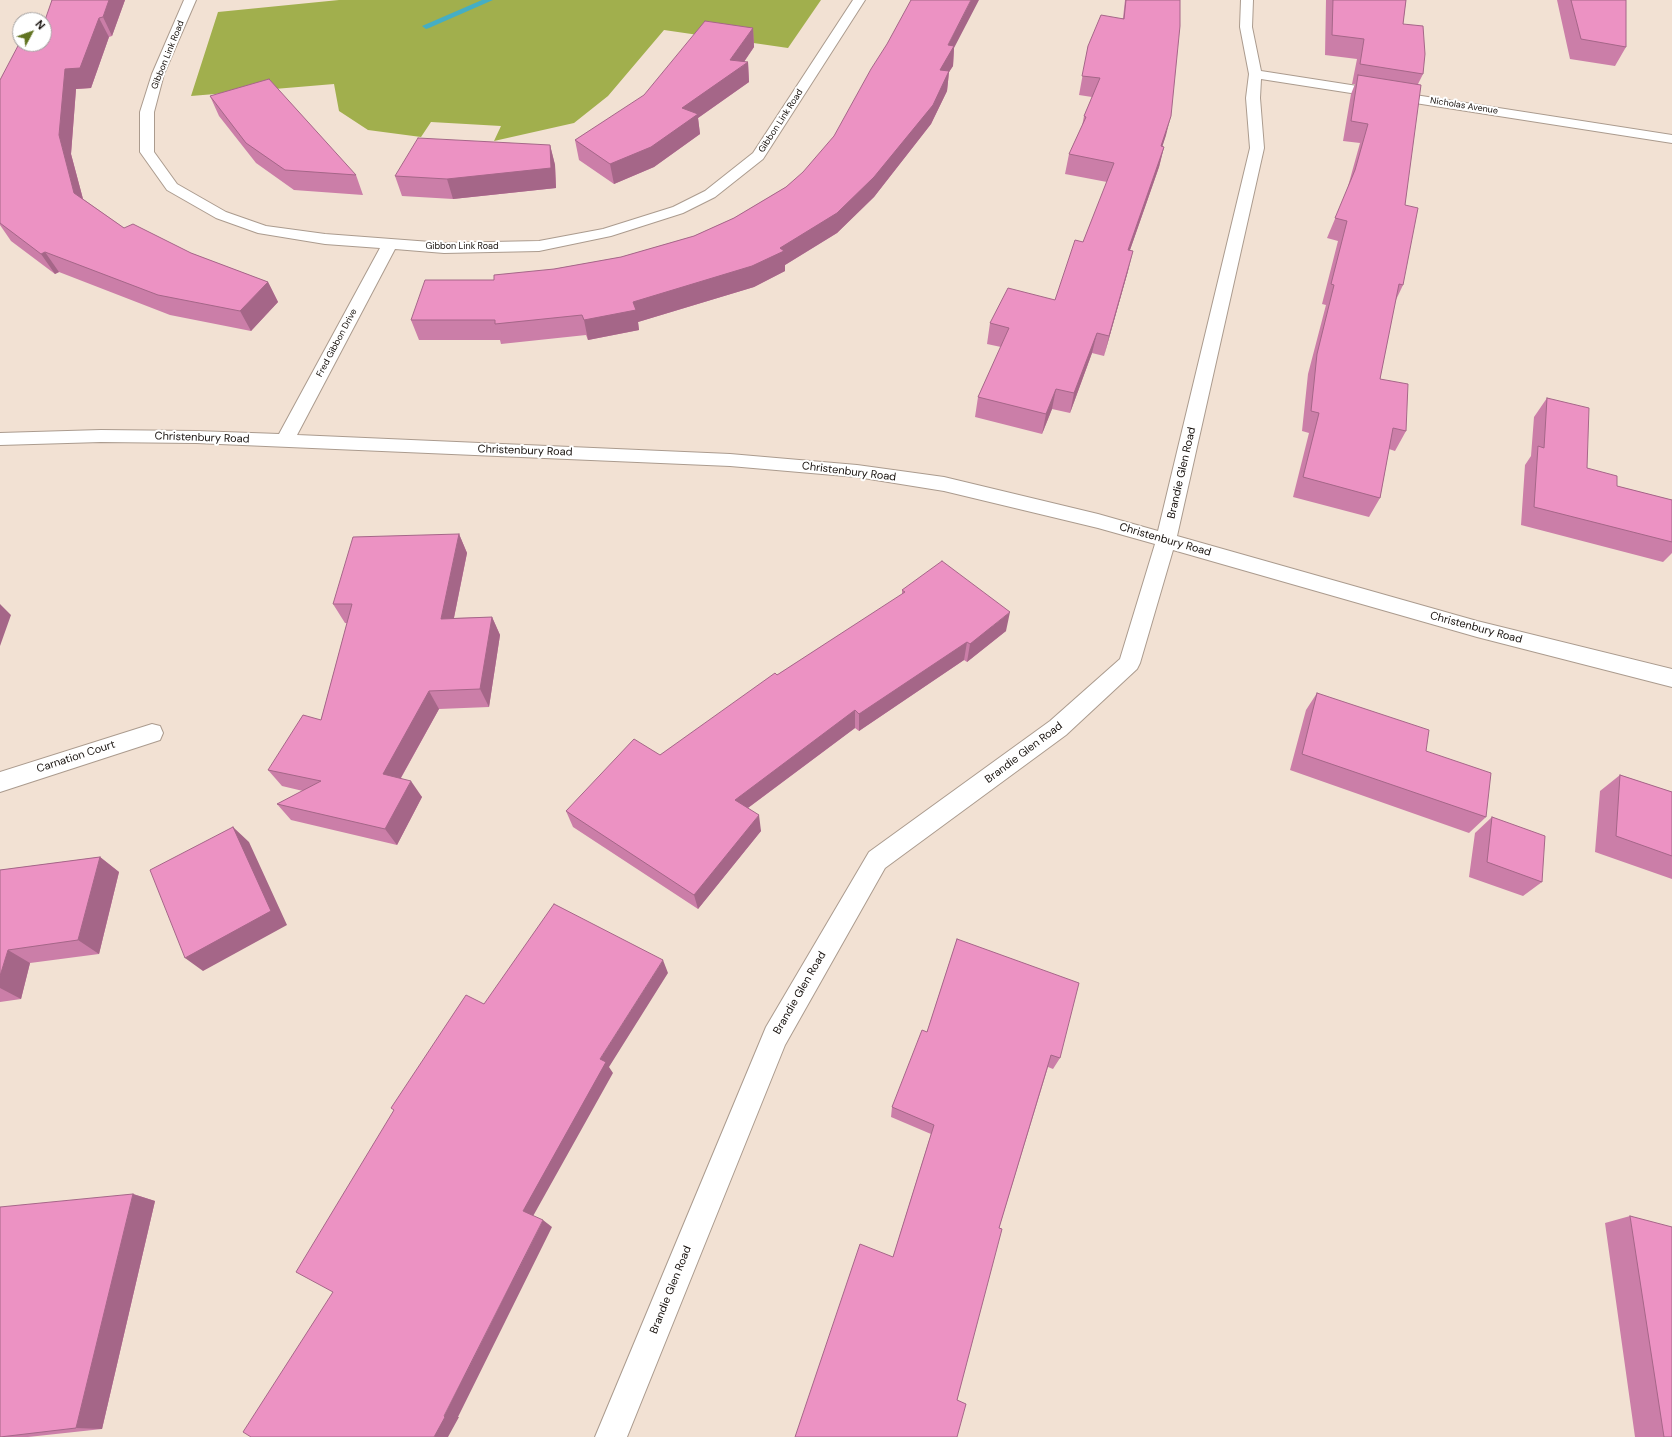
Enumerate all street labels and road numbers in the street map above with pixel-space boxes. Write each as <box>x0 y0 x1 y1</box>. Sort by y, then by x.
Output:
street label: Gibbon Link Road <box>149 19 187 91</box>
street label: Gibbon Link Road <box>757 87 805 155</box>
street label: Nicholas Avenue <box>1429 95 1499 117</box>
street label: Gibbon Link Road <box>425 242 499 252</box>
street label: Fred Gibbon Drive <box>314 307 360 379</box>
street label: Brandie Glen Road <box>1165 426 1199 520</box>
street label: Christenbury Road <box>154 430 250 446</box>
street label: Christenbury Road <box>477 443 573 459</box>
street label: Christenbury Road <box>801 460 897 484</box>
street label: Christenbury Road <box>1118 521 1212 559</box>
street label: Christenbury Road <box>1428 609 1524 647</box>
street label: Brandie Glen Road <box>983 720 1065 786</box>
street label: Carnation Court <box>35 738 117 776</box>
street label: Brandie Glen Road <box>771 949 829 1037</box>
street label: Brandie Glen Road <box>647 1244 695 1336</box>

